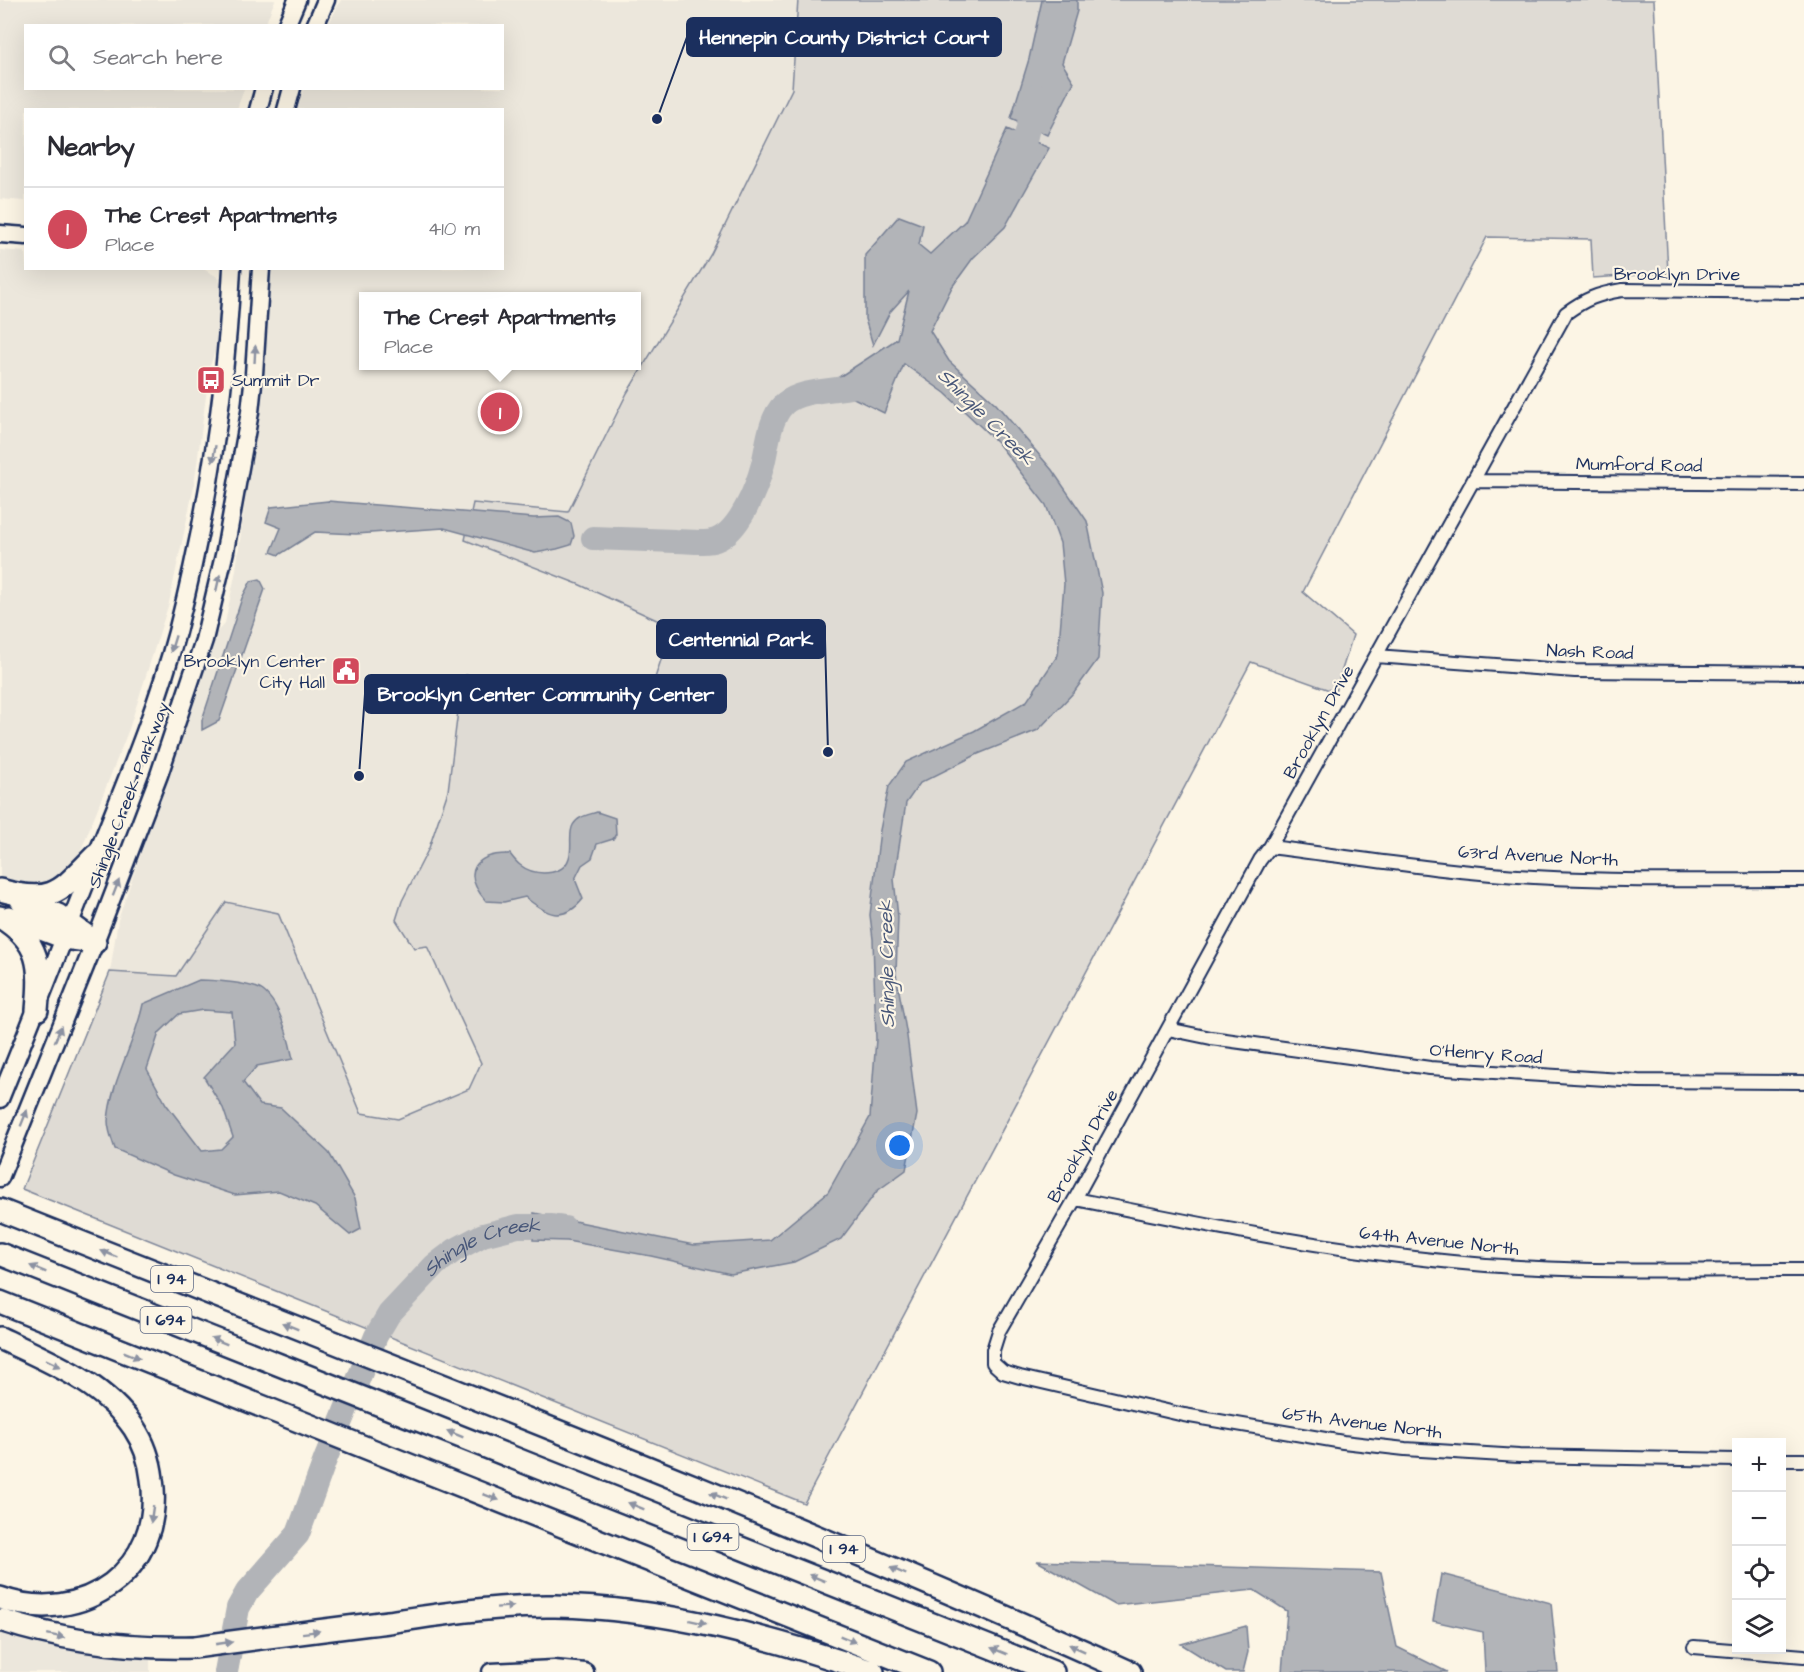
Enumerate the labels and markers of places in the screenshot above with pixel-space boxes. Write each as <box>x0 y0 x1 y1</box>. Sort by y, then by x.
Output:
callout: Hennepin County District Court <box>687 18 1001 56</box>
bus stop icon: Summit Dr <box>195 364 227 396</box>
place label: Summit Dr <box>232 368 320 393</box>
pin: 1 <box>480 390 520 434</box>
callout: Centennial Park <box>657 620 825 658</box>
place label: Brooklyn Center City Hall <box>184 649 325 696</box>
public building icon: Brooklyn Center City Hall <box>330 655 362 687</box>
callout: Brooklyn Center Community Center <box>365 675 726 713</box>

